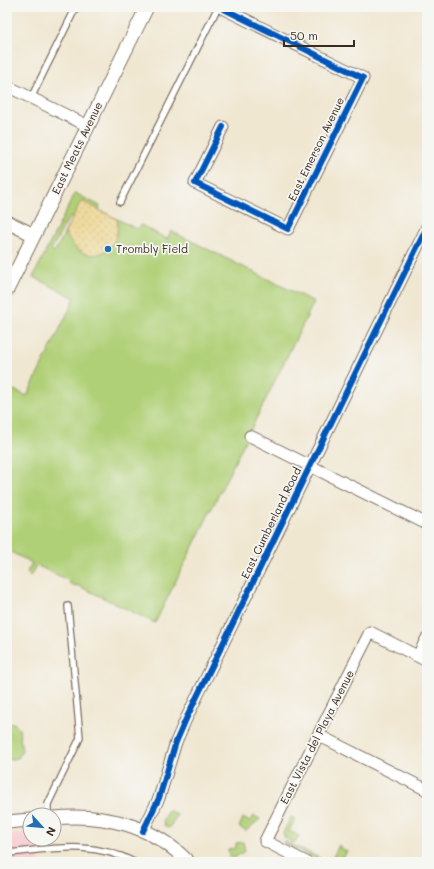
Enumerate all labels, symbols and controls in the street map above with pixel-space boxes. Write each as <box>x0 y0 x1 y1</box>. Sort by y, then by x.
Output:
scale bar <box>284 22 354 48</box>
text: 50 m <box>290 27 318 43</box>
street label: East Emerson Avenue <box>284 94 347 203</box>
street label: East Meats Avenue <box>48 99 106 196</box>
place label: Trombly Field <box>116 241 188 256</box>
marker: Trombly Field <box>103 244 113 254</box>
street label: East Cumberland Road <box>237 464 304 581</box>
street label: East Vista del Playa Avenue <box>276 667 357 806</box>
north arrow <box>22 807 62 847</box>
text: N <box>43 825 60 839</box>

